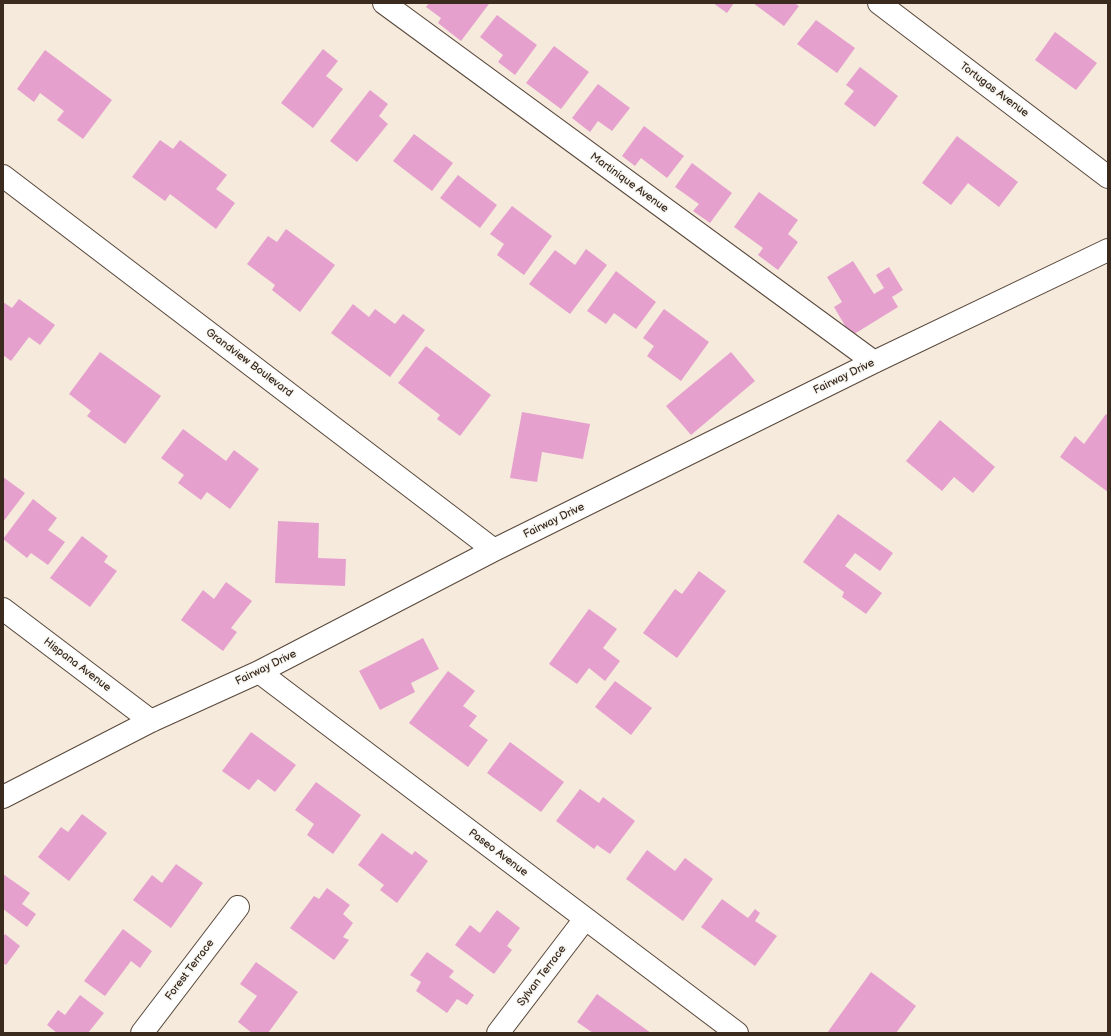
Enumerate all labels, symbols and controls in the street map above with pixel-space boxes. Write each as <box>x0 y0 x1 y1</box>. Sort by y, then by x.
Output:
street label: Tortugas Avenue <box>957 60 1031 120</box>
street label: Martinique Avenue <box>587 150 671 216</box>
street label: Grandview Boulevard <box>203 326 295 400</box>
street label: Fairway Drive <box>811 357 877 397</box>
street label: Fairway Drive <box>521 501 587 541</box>
street label: Hispana Avenue <box>41 635 113 695</box>
street label: Fairway Drive <box>233 648 299 688</box>
street label: Paseo Avenue <box>466 826 530 880</box>
street label: Forest Terrace <box>163 937 217 1003</box>
street label: Sylvan Terrace <box>515 943 569 1009</box>

